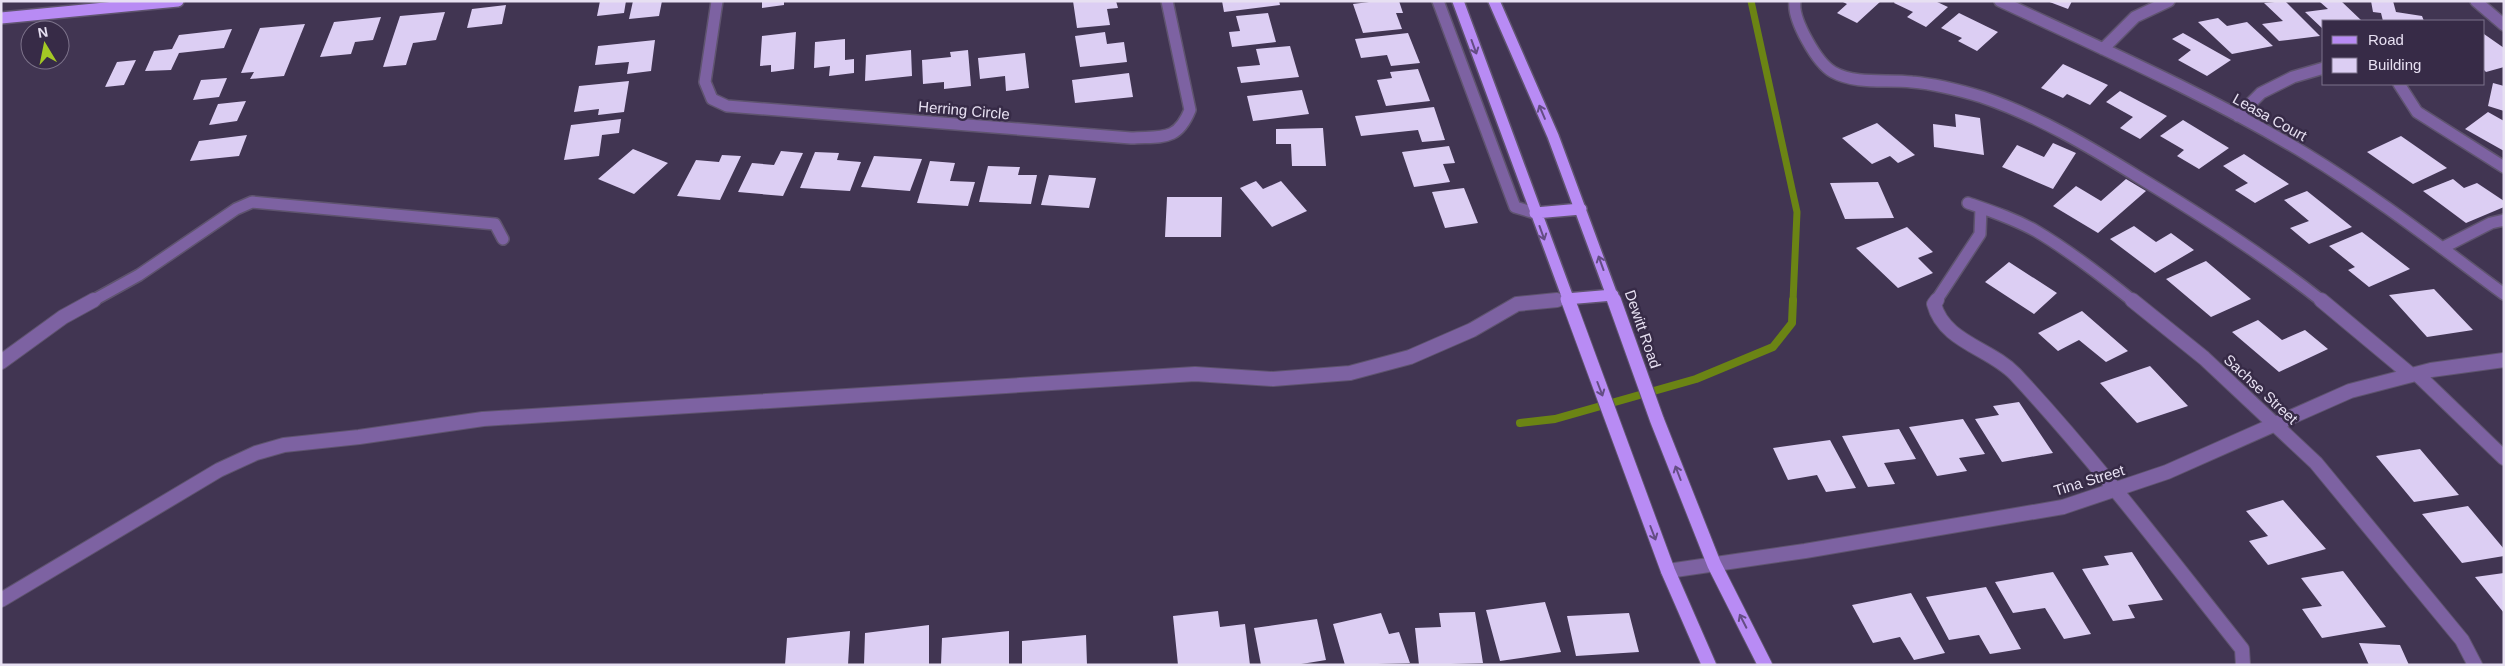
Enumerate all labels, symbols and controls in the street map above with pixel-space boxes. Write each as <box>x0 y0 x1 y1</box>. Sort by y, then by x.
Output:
north arrow <box>20 20 70 70</box>
legend <box>2322 20 2485 85</box>
text: N <box>36 23 49 41</box>
text: Road <box>2368 31 2404 48</box>
one-way arrow <box>1470 39 1479 54</box>
text: Building <box>2368 56 2421 73</box>
street label: Leasa Court <box>2230 90 2311 145</box>
street label: Herring Circle <box>918 98 1010 122</box>
one-way arrow <box>1537 105 1547 120</box>
one-way arrow <box>1538 224 1547 240</box>
one-way arrow <box>1596 256 1605 271</box>
street label: Dewitt Road <box>1622 288 1664 370</box>
street label: Sachse Street <box>2221 351 2302 428</box>
one-way arrow <box>1596 381 1605 396</box>
street label: Tina Street <box>2052 461 2127 499</box>
one-way arrow <box>1673 466 1682 481</box>
one-way arrow <box>1649 525 1658 540</box>
one-way arrow <box>1738 614 1748 629</box>

